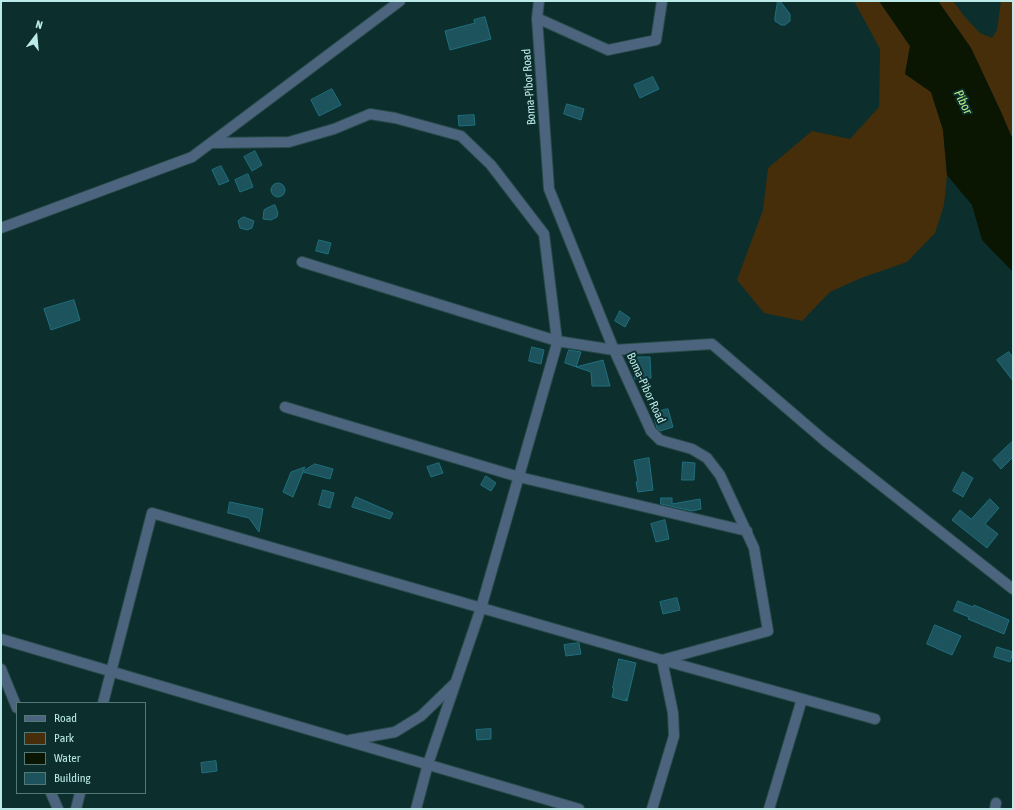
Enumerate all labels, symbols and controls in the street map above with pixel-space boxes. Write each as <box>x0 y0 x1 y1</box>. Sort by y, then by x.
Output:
north arrow <box>16 16 56 56</box>
text: N <box>35 18 44 31</box>
street label: Boma-Pibor Road <box>519 48 539 126</box>
water label: Pibor <box>950 87 976 117</box>
street label: Boma-Pibor Road <box>623 350 669 426</box>
legend <box>16 702 146 794</box>
text: Road <box>54 711 77 725</box>
text: Park <box>54 731 74 745</box>
text: Water <box>54 751 80 765</box>
text: Building <box>54 771 91 785</box>

